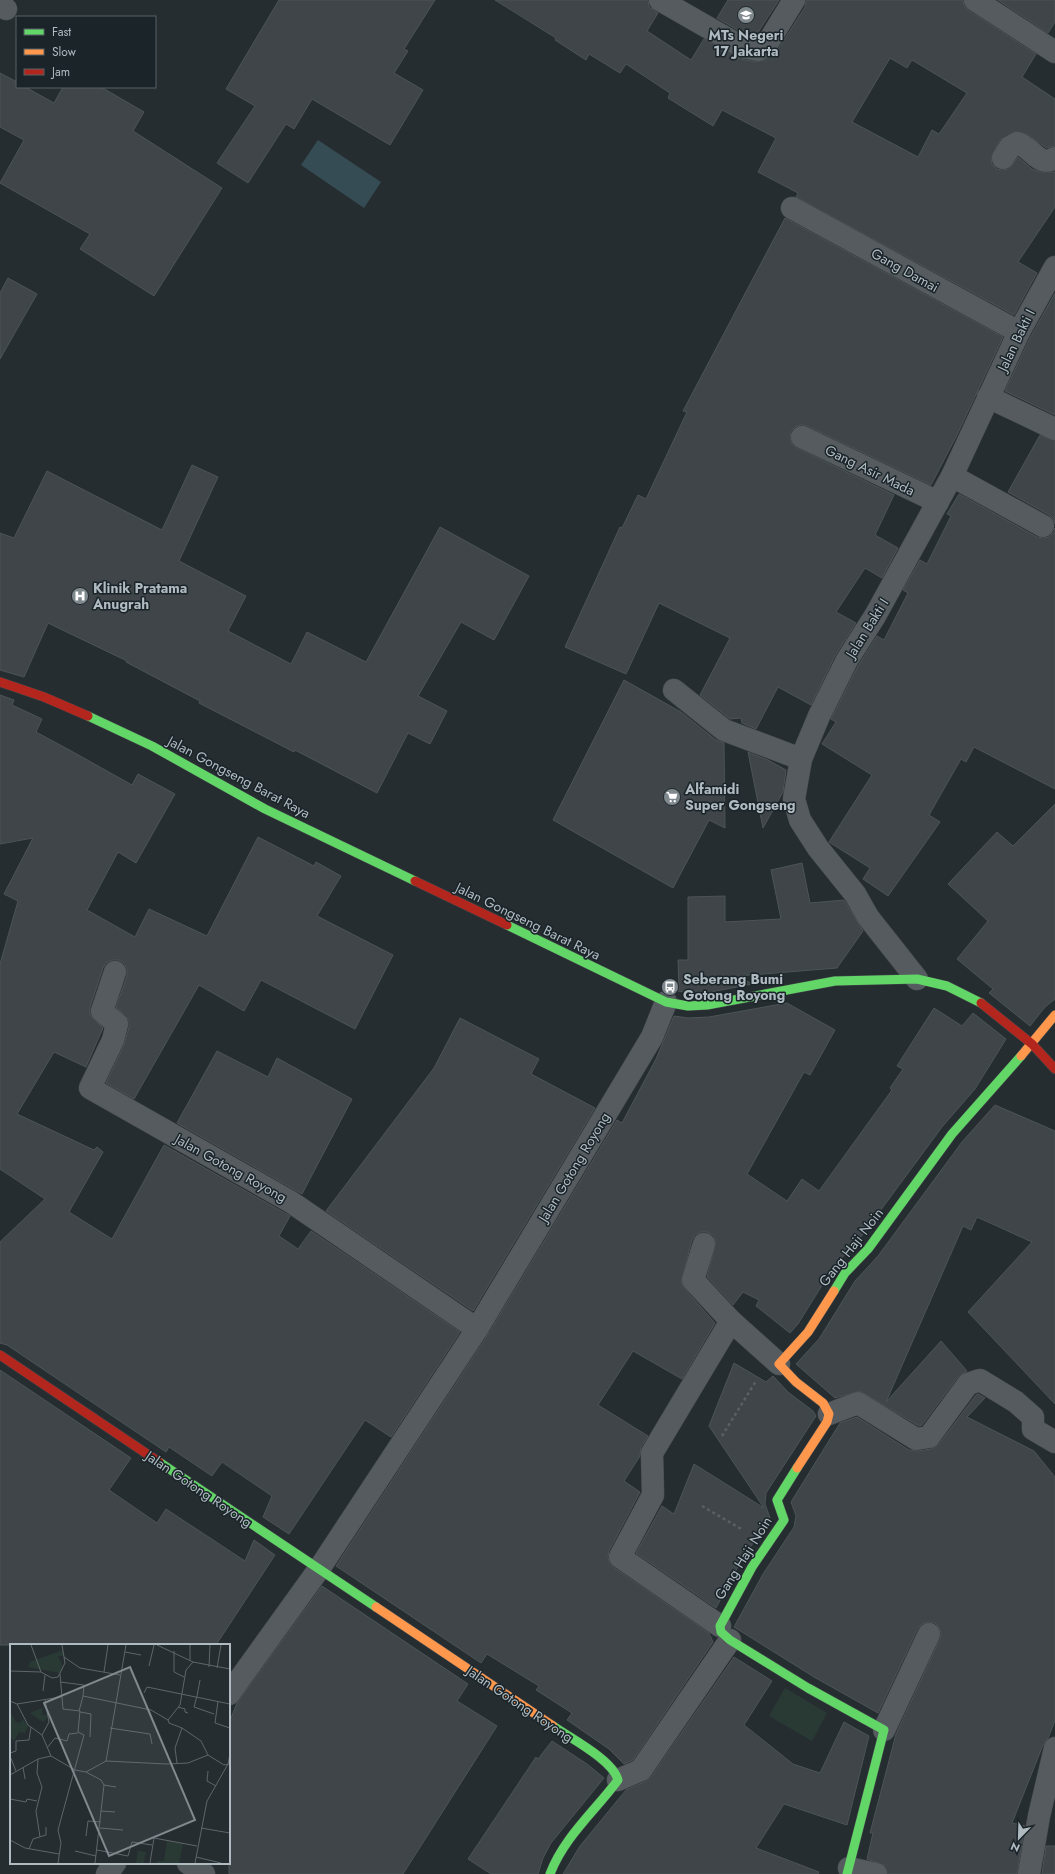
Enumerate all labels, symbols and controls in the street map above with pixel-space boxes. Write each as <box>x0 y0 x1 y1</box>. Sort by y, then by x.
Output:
school or university icon: MTs Negeri 17 Jakarta <box>736 5 756 25</box>
legend <box>16 16 156 88</box>
text: Fast <box>52 23 71 41</box>
place label: MTs Negeri 17 Jakarta <box>709 25 784 61</box>
text: Slow <box>52 43 77 61</box>
text: Jam <box>50 63 70 81</box>
street label: Gang Damai <box>867 243 943 297</box>
street label: Jalan Bakti I <box>991 306 1040 376</box>
street label: Gang Asir Mada <box>822 440 918 500</box>
place label: Klinik Pratama Anugrah <box>92 578 187 614</box>
hospital icon: Klinik Pratama Anugrah <box>70 586 90 606</box>
street label: Jalan Bakti I <box>840 594 893 663</box>
street label: Jalan Gongseng Barat Raya <box>162 730 314 823</box>
place label: Alfamidi Super Gongseng <box>684 779 796 815</box>
supermarket icon: Alfamidi Super Gongseng <box>662 787 682 807</box>
street label: Jalan Gongseng Barat Raya <box>450 876 604 965</box>
place label: Seberang Bumi Gotong Royong <box>683 969 785 1005</box>
bus stop icon: Seberang Bumi Gotong Royong <box>660 977 680 997</box>
street label: Jalan Gotong Royong <box>532 1108 615 1227</box>
street label: Jalan Gotong Royong <box>170 1128 290 1207</box>
street label: Gang Haji Noin <box>814 1204 888 1290</box>
street label: Jalan Gotong Royong <box>140 1445 256 1532</box>
street label: Gang Haji Noin <box>709 1513 777 1603</box>
inset map <box>10 1644 230 1864</box>
street label: Jalan Gotong Royong <box>461 1660 577 1747</box>
north arrow <box>999 1818 1039 1858</box>
text: N <box>1008 1838 1022 1856</box>

